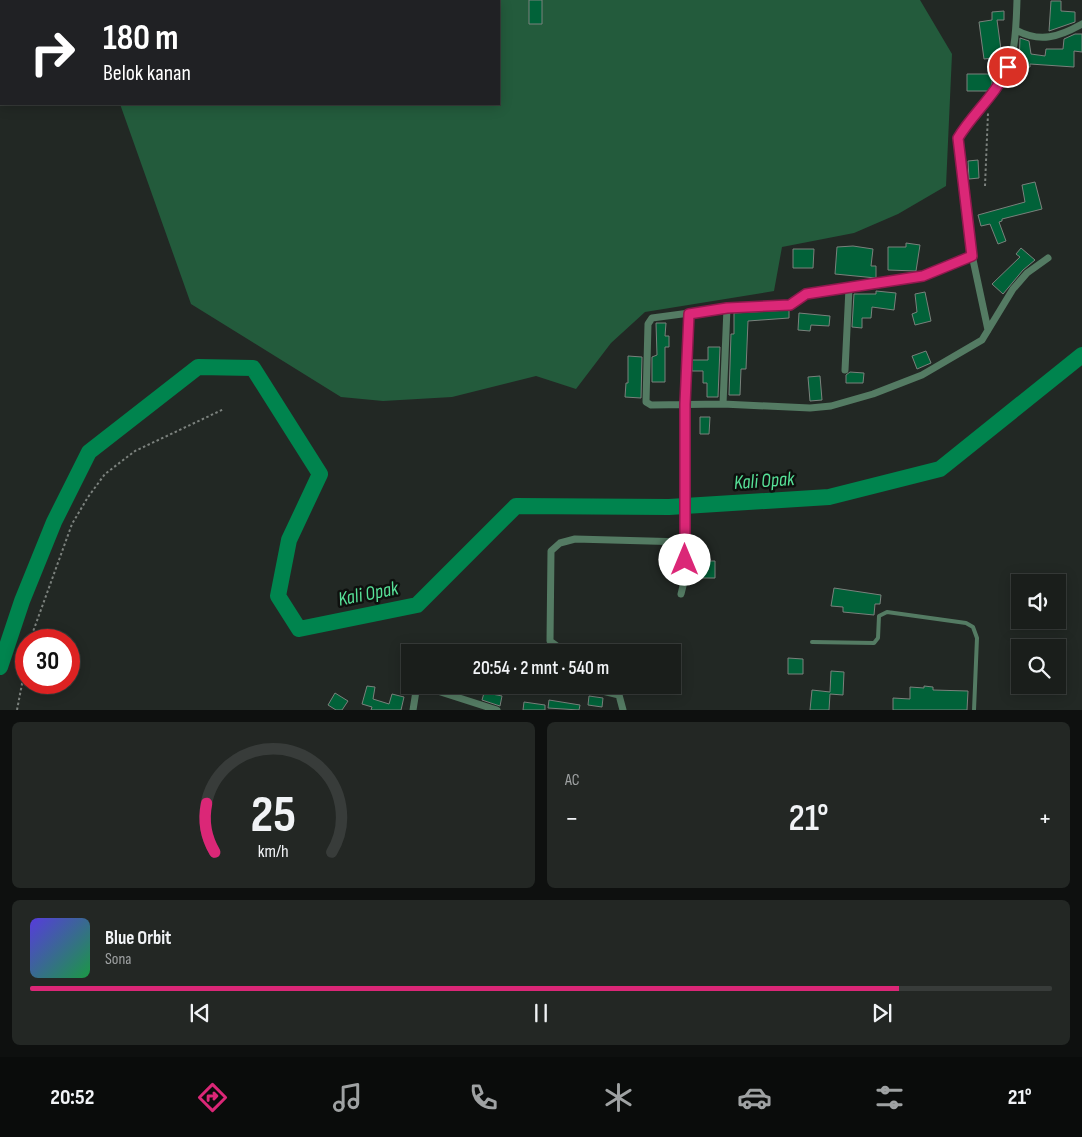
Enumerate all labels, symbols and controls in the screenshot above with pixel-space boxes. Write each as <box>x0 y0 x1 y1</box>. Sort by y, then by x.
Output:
text: 180 m <box>103 17 179 60</box>
icon: right <box>20 20 85 85</box>
pin <box>987 46 1029 88</box>
icon: arrive <box>994 53 1022 81</box>
text: Belok kanan <box>103 60 191 87</box>
water label: Kali Opak <box>733 467 796 495</box>
position arrow <box>658 533 710 585</box>
map controls <box>1011 574 1066 694</box>
button: sound <box>1011 574 1066 629</box>
water label: Kali Opak <box>336 576 401 612</box>
speed limit sign: 30 <box>15 629 80 694</box>
button: search <box>1011 639 1066 694</box>
text: 20:54 · 2 mnt · 540 m <box>473 657 609 680</box>
text: AC <box>565 771 579 790</box>
text: 25 <box>251 784 296 847</box>
text: 21° <box>788 796 829 841</box>
text: − <box>565 802 579 835</box>
text: + <box>1038 802 1052 835</box>
text: km/h <box>258 841 289 862</box>
text: Blue Orbit <box>105 927 171 950</box>
text: Sona <box>105 950 132 969</box>
icon: previous <box>186 999 214 1027</box>
icon: pause <box>527 999 555 1027</box>
icon: next <box>868 999 896 1027</box>
icon: directions <box>195 1080 230 1115</box>
icon: music <box>330 1080 365 1115</box>
icon: phone <box>466 1080 501 1115</box>
icon: climate <box>601 1080 636 1115</box>
icon: car <box>737 1080 772 1115</box>
icon: filters <box>872 1080 907 1115</box>
text: 20:52 <box>50 1084 94 1111</box>
text: 21° <box>1008 1084 1032 1111</box>

